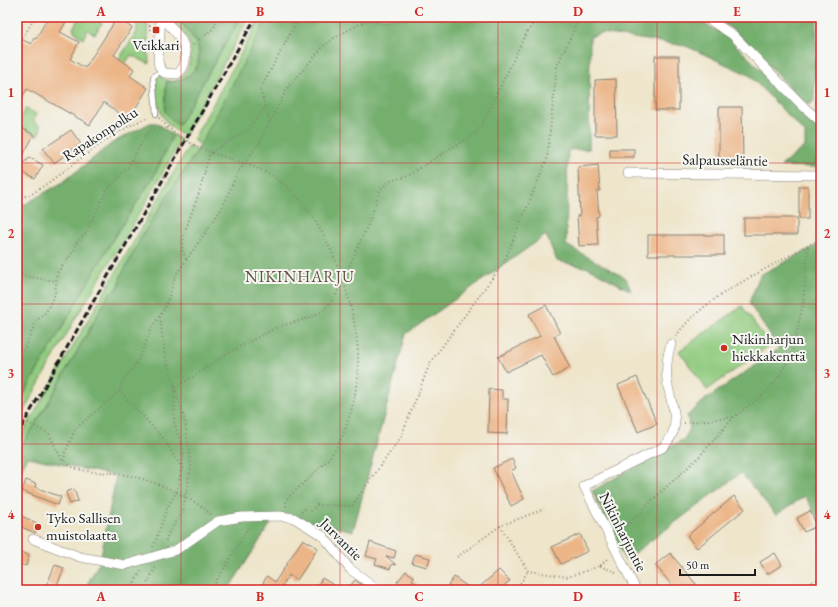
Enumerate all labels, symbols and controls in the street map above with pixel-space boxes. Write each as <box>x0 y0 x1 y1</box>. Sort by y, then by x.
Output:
text: A <box>95 3 106 20</box>
text: B <box>256 3 264 20</box>
text: C <box>414 3 424 20</box>
text: D <box>573 3 583 20</box>
text: E <box>733 3 741 20</box>
marker: Veikkari <box>151 25 161 35</box>
place label: Veikkari <box>133 35 180 54</box>
text: 1 <box>8 84 15 101</box>
text: 1 <box>824 84 831 101</box>
street label: Rapakonpolku <box>58 102 141 165</box>
street label: Salpausseläntie <box>682 149 768 170</box>
text: 2 <box>8 225 15 242</box>
text: 2 <box>824 225 831 242</box>
district label: NIKINHARJU <box>245 266 355 287</box>
place label: Nikinharjun hiekkakenttä <box>732 329 806 365</box>
marker: Nikinharjun hiekkakenttä <box>719 343 729 353</box>
text: 3 <box>8 365 15 382</box>
text: 3 <box>824 365 831 382</box>
street label: Nikinharjuntie <box>595 489 652 575</box>
text: 4 <box>8 506 15 523</box>
text: 4 <box>824 506 831 523</box>
place label: Tyko Sallisen muistolaatta <box>46 508 121 544</box>
street label: Jurvantie <box>315 512 367 564</box>
marker: Tyko Sallisen muistolaatta <box>33 522 43 532</box>
scale bar <box>680 551 755 577</box>
text: 50 m <box>686 557 710 573</box>
text: A <box>95 588 106 605</box>
text: B <box>256 588 264 605</box>
text: C <box>414 588 424 605</box>
text: D <box>573 588 583 605</box>
text: E <box>733 588 741 605</box>

